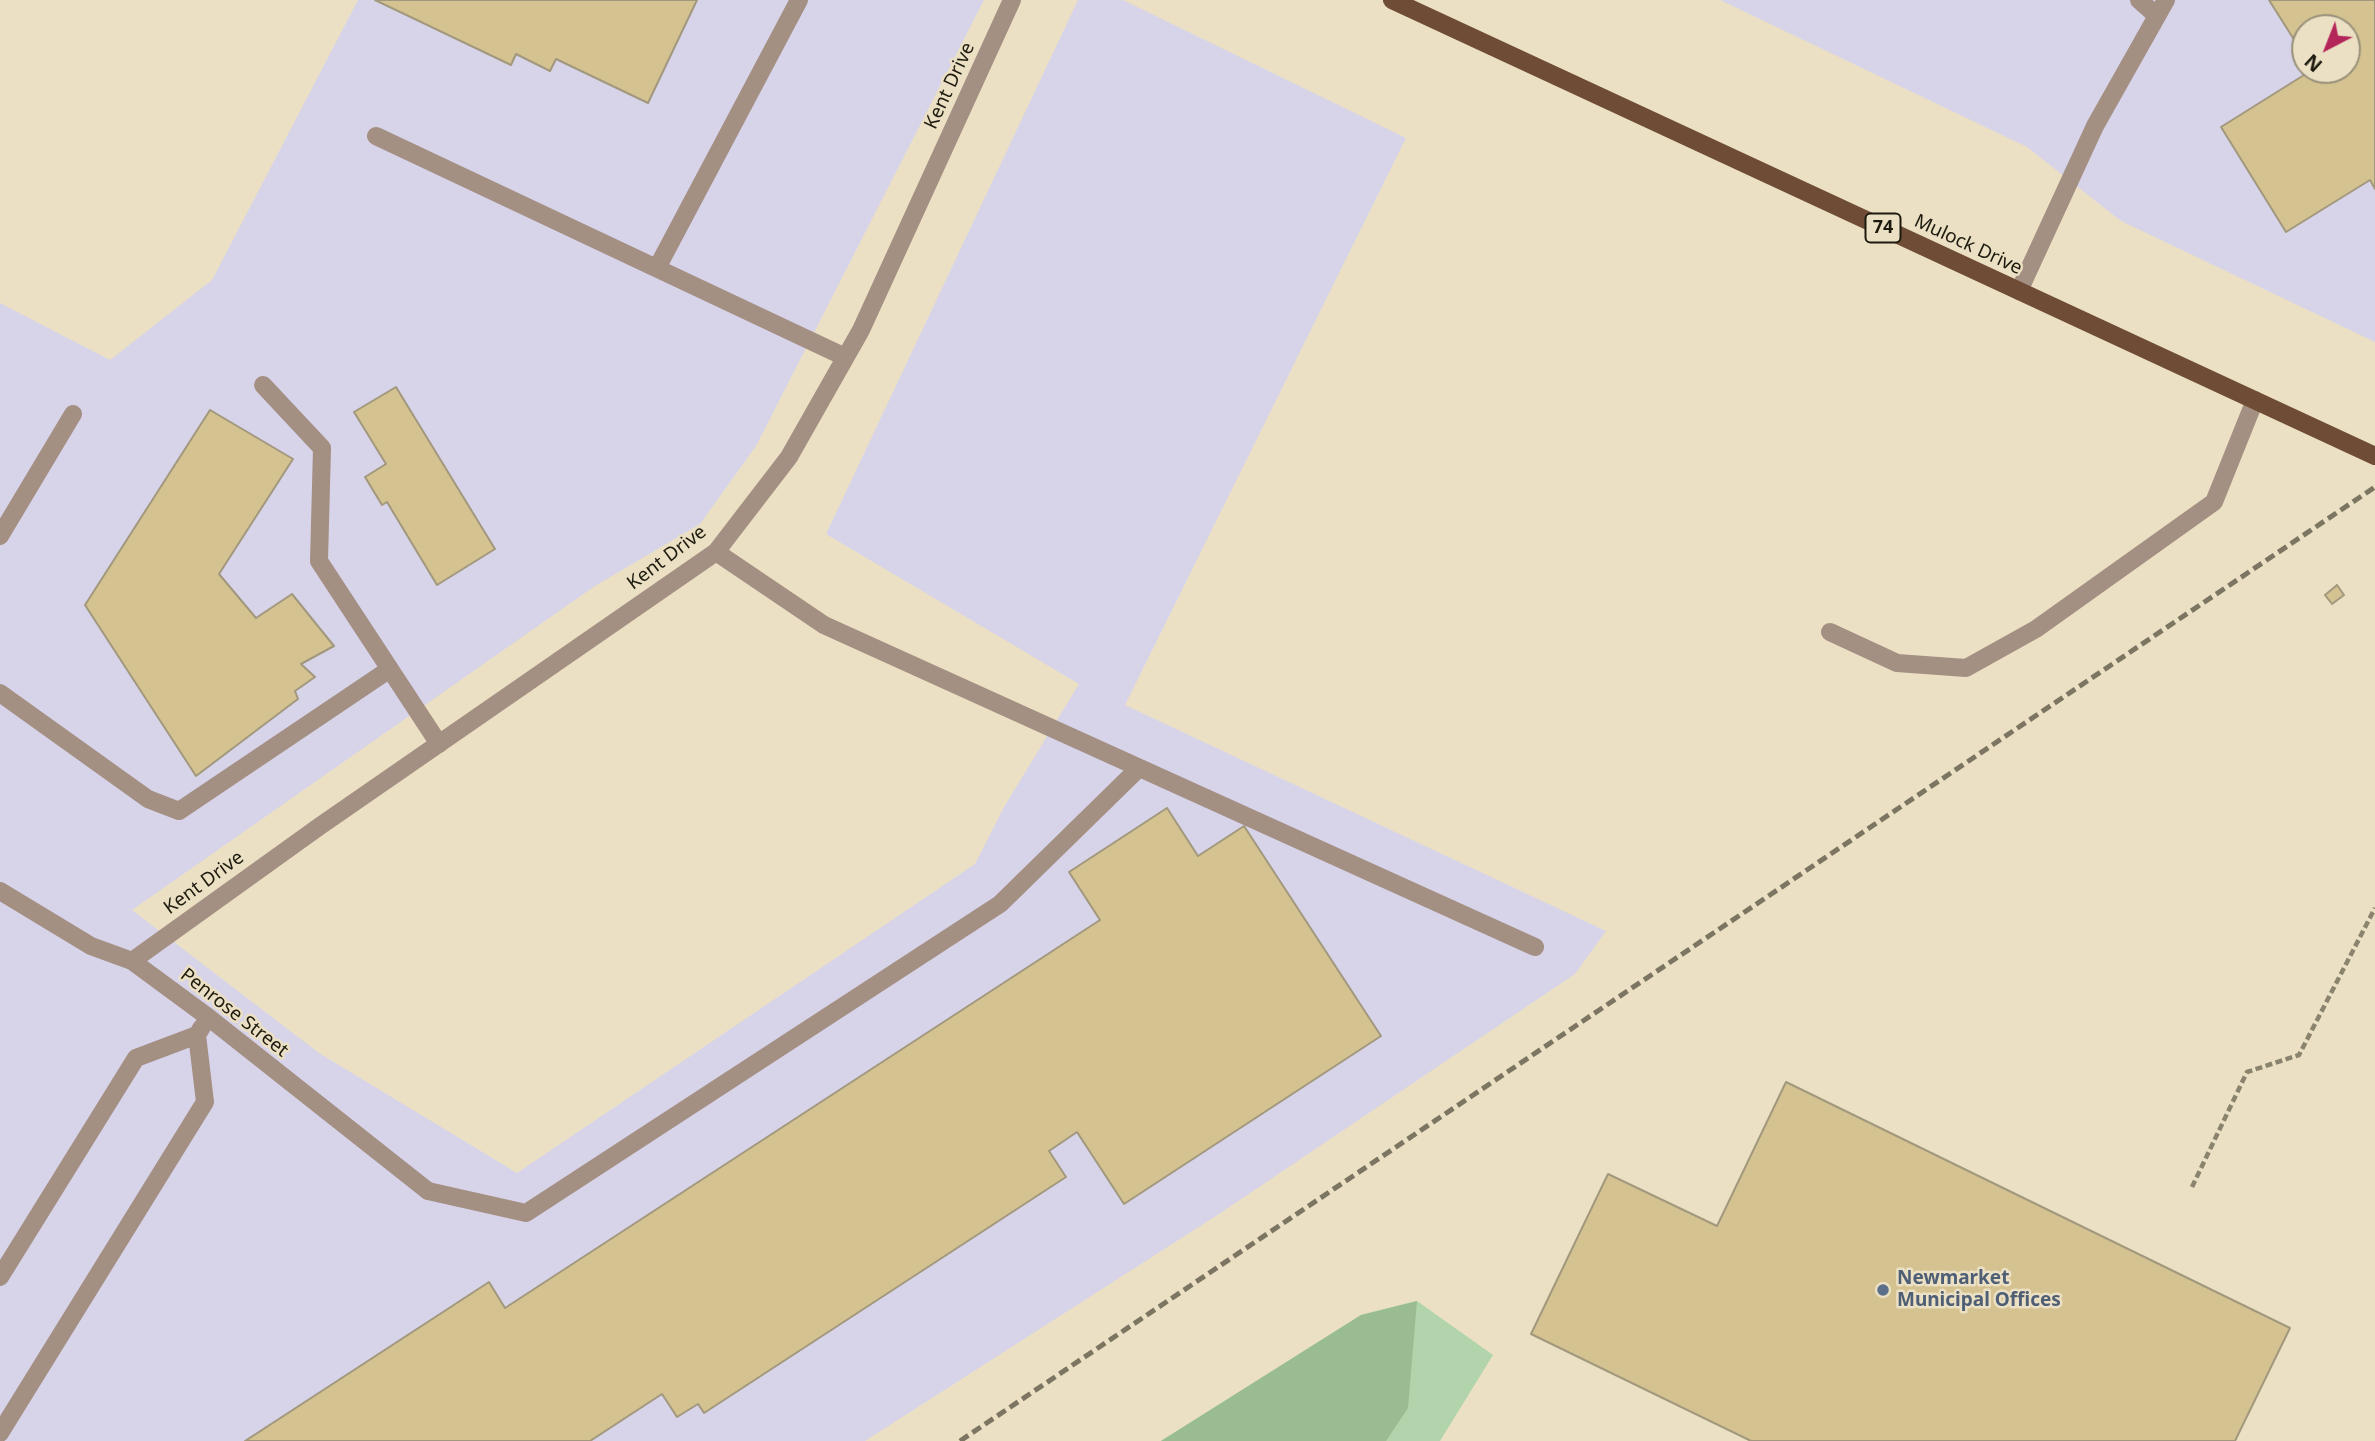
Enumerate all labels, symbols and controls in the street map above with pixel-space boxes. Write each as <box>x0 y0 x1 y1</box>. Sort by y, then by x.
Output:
north arrow <box>2291 14 2361 84</box>
street label: Kent Drive <box>920 39 980 133</box>
text: N <box>2299 48 2328 78</box>
street label: Mulock Drive <box>1910 210 2026 280</box>
road number: 74 <box>1866 213 1900 242</box>
street label: Kent Drive <box>623 521 711 595</box>
street label: Kent Drive <box>160 846 248 920</box>
street label: Penrose Street <box>175 964 293 1062</box>
place label: Newmarket Municipal Offices <box>1897 1268 2061 1312</box>
marker: Newmarket Municipal Offices <box>1875 1282 1891 1298</box>

